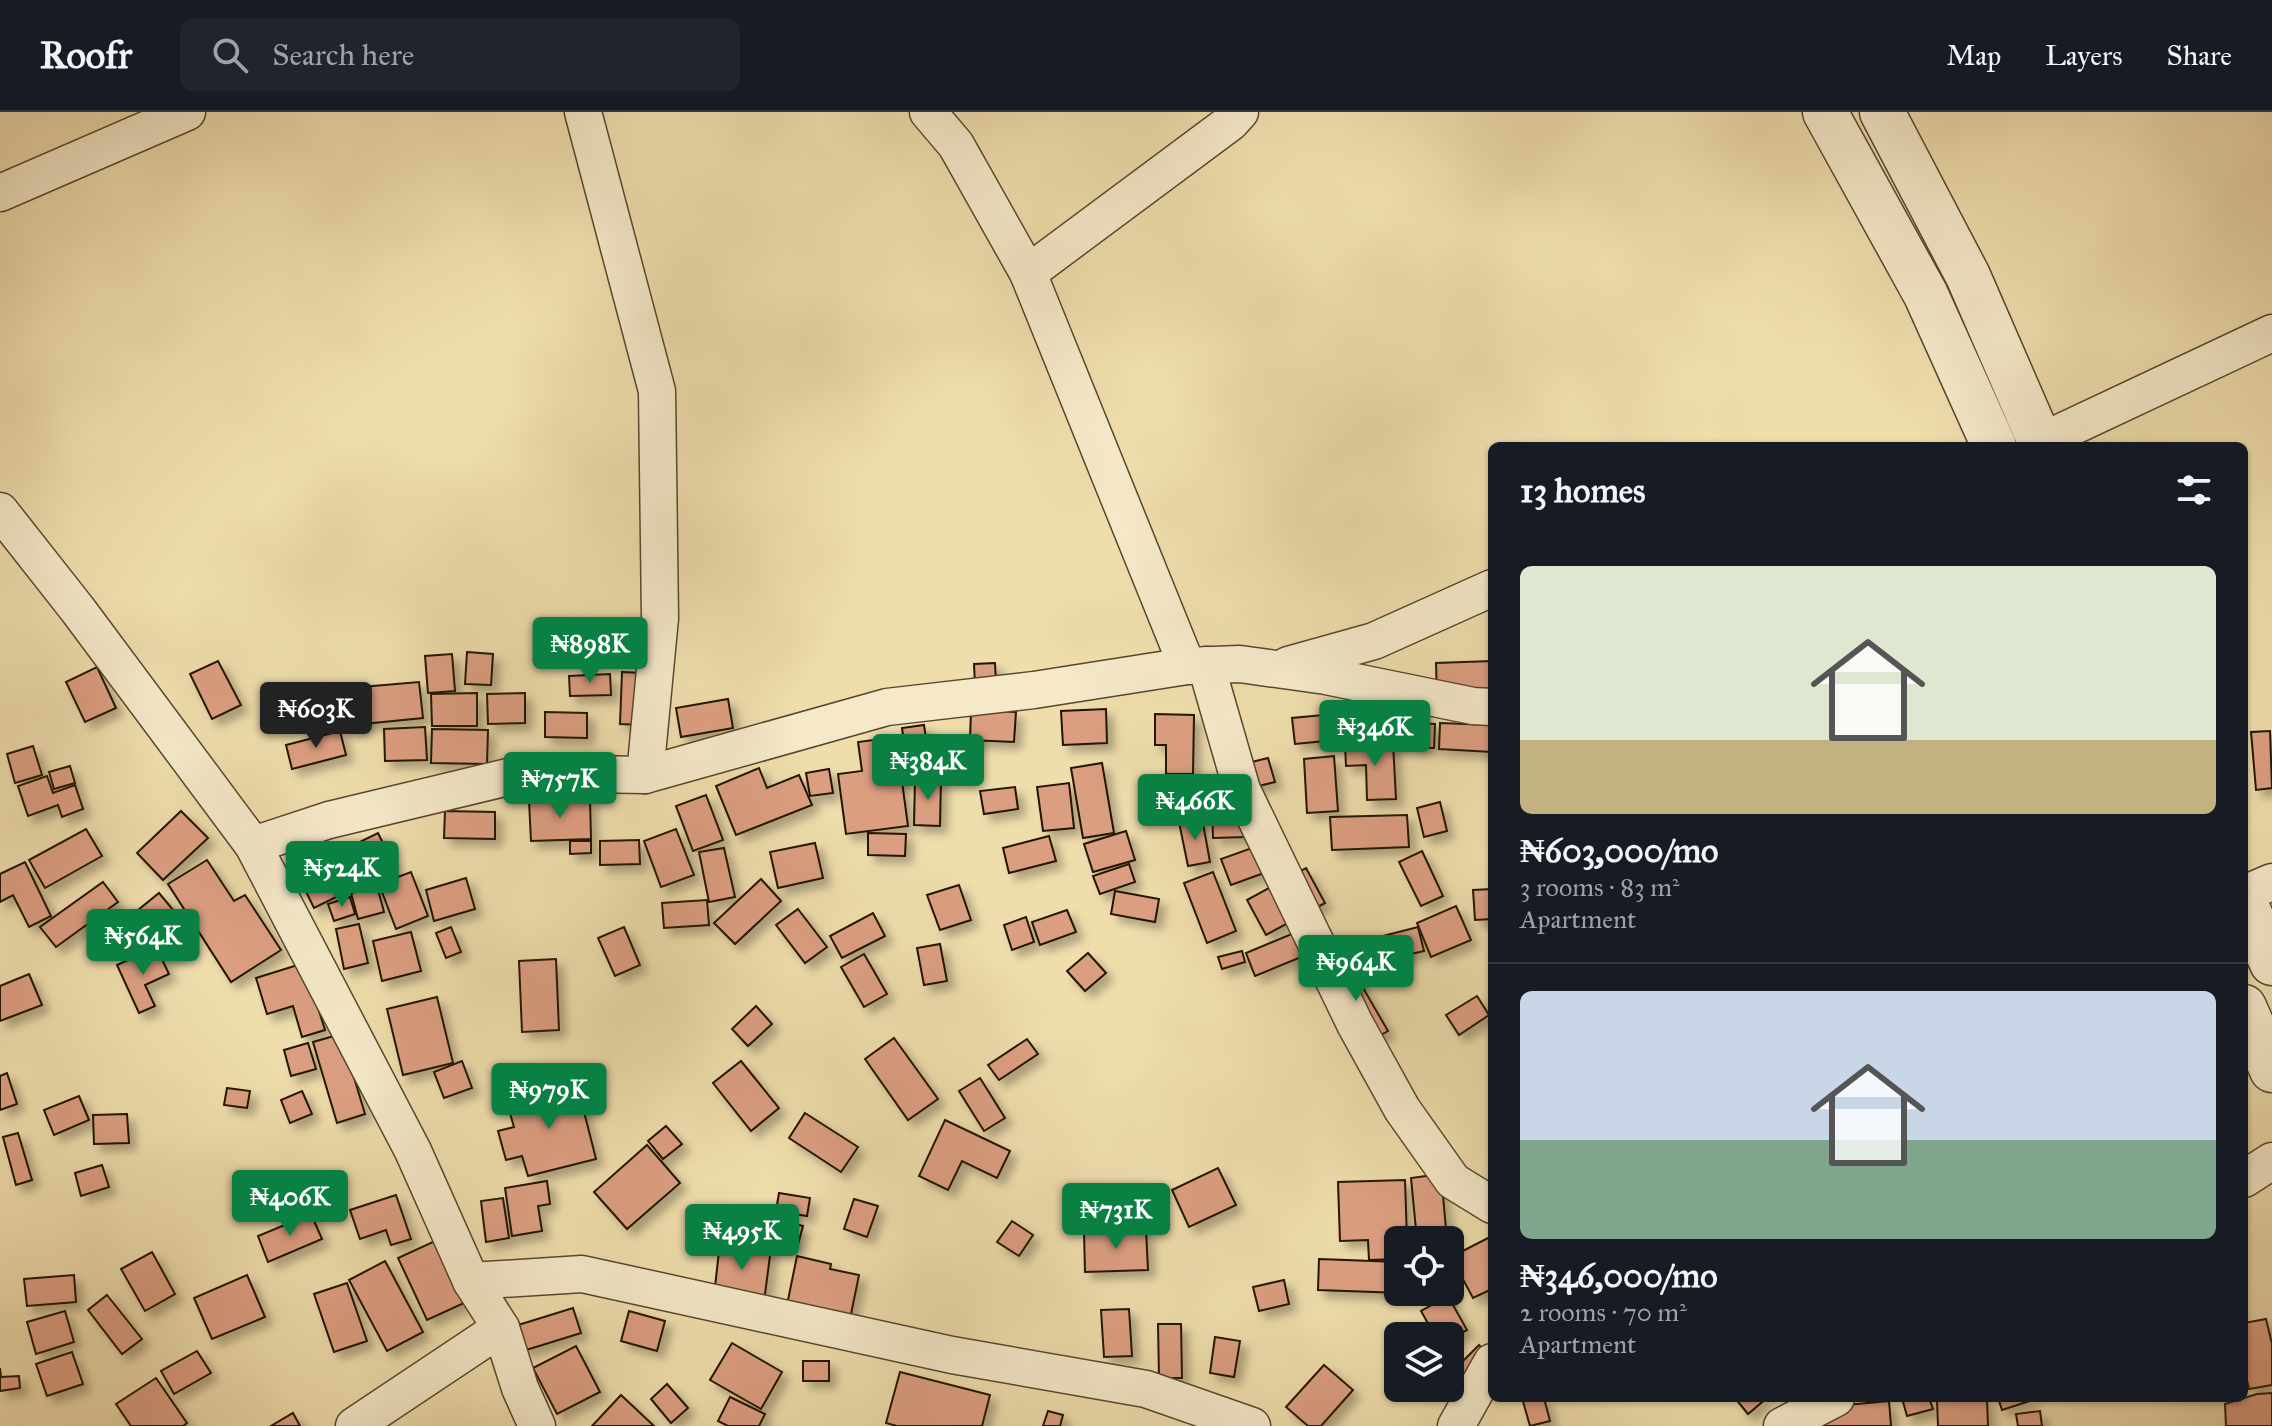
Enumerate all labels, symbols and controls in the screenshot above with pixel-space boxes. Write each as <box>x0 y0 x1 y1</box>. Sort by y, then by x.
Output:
search box <box>180 19 740 91</box>
text: Roofr <box>40 32 132 78</box>
icon: search <box>208 33 252 77</box>
text: Search here <box>272 37 414 73</box>
text: Map <box>1946 38 2001 73</box>
text: Layers <box>2045 38 2123 73</box>
text: Share <box>2167 38 2232 73</box>
icon: filters <box>2172 468 2216 512</box>
text: 13 homes <box>1520 470 1645 511</box>
pin: ₦898K <box>534 617 646 685</box>
icon: home <box>1796 618 1940 762</box>
text: ₦898K <box>551 627 629 659</box>
pin: ₦603K <box>260 682 372 750</box>
text: ₦603K <box>278 692 354 724</box>
pin: ₦346K <box>1319 700 1431 768</box>
text: ₦346K <box>1337 710 1413 742</box>
pin: ₦384K <box>872 734 984 802</box>
text: ₦384K <box>890 744 966 776</box>
pin: ₦757K <box>504 752 616 820</box>
text: ₦757K <box>521 762 599 794</box>
pin: ₦466K <box>1139 774 1251 842</box>
text: ₦466K <box>1156 784 1234 816</box>
text: ₦603,000/mo <box>1520 830 1719 871</box>
pin: ₦524K <box>286 841 398 909</box>
text: ₦524K <box>304 851 380 883</box>
text: 3 rooms · 83 m² <box>1520 871 1680 903</box>
text: Apartment <box>1520 903 1636 935</box>
pin: ₦564K <box>87 909 199 977</box>
text: ₦564K <box>104 919 182 951</box>
pin: ₦964K <box>1300 935 1412 1003</box>
text: ₦964K <box>1316 945 1396 977</box>
icon: home <box>1796 1043 1940 1187</box>
pin: ₦979K <box>493 1063 605 1131</box>
text: ₦979K <box>509 1073 589 1105</box>
pin: ₦406K <box>234 1170 346 1238</box>
text: ₦406K <box>250 1180 330 1212</box>
pin: ₦731K <box>1060 1183 1172 1251</box>
text: ₦731K <box>1080 1193 1152 1225</box>
pin: ₦495K <box>686 1204 798 1272</box>
text: ₦495K <box>703 1214 781 1246</box>
map controls <box>1384 1226 1464 1402</box>
button: locate <box>1384 1226 1464 1306</box>
text: ₦346,000/mo <box>1520 1255 1718 1296</box>
text: 2 rooms · 70 m² <box>1520 1296 1687 1328</box>
button: layers <box>1384 1322 1464 1402</box>
text: Apartment <box>1520 1328 1636 1360</box>

